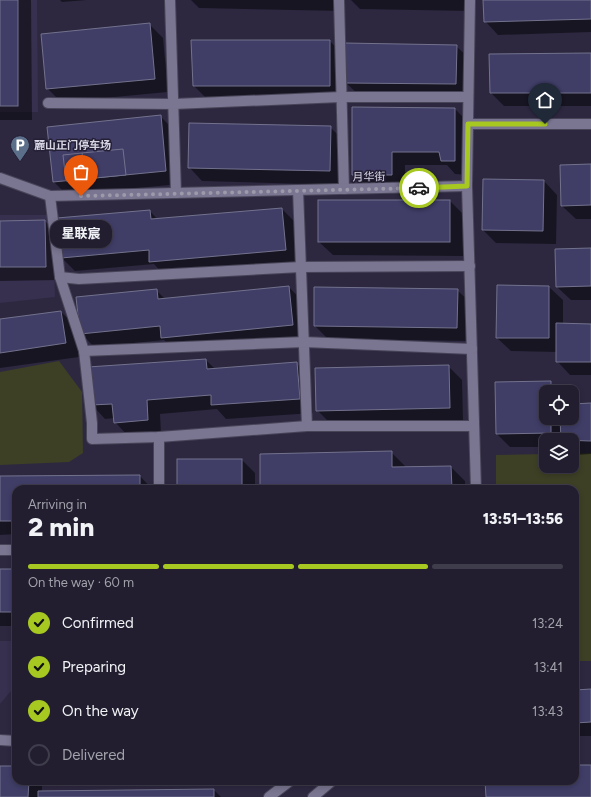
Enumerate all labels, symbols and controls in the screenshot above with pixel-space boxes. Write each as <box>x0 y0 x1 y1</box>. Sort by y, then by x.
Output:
pin <box>528 83 562 124</box>
icon: home <box>534 89 556 111</box>
parking icon: 麓山正门停车场 <box>9 134 31 162</box>
place label: 麓山正门停车场 <box>34 139 111 152</box>
pin <box>64 155 98 196</box>
icon: bag <box>70 161 92 183</box>
courier <box>399 168 439 208</box>
street label: 月华街 <box>352 170 386 184</box>
icon: car <box>408 177 430 199</box>
callout: 星联宸 <box>50 220 112 248</box>
text: 星联宸 <box>61 226 101 241</box>
map controls <box>539 385 579 473</box>
button: locate <box>539 385 579 425</box>
button: layers <box>539 433 579 473</box>
text: Arriving in <box>28 497 87 512</box>
text: 13:51–13:56 <box>483 510 563 528</box>
text: 2 min <box>28 511 94 543</box>
text: On the way · 60 m <box>28 575 134 590</box>
icon: check <box>28 612 50 634</box>
text: Confirmed <box>62 614 134 632</box>
text: 13:24 <box>532 616 563 631</box>
icon: check <box>28 656 50 678</box>
text: Preparing <box>62 658 126 676</box>
text: 13:41 <box>534 660 563 675</box>
icon: check <box>28 700 50 722</box>
text: On the way <box>62 702 139 720</box>
text: 13:43 <box>532 704 563 719</box>
text: Delivered <box>62 746 125 764</box>

